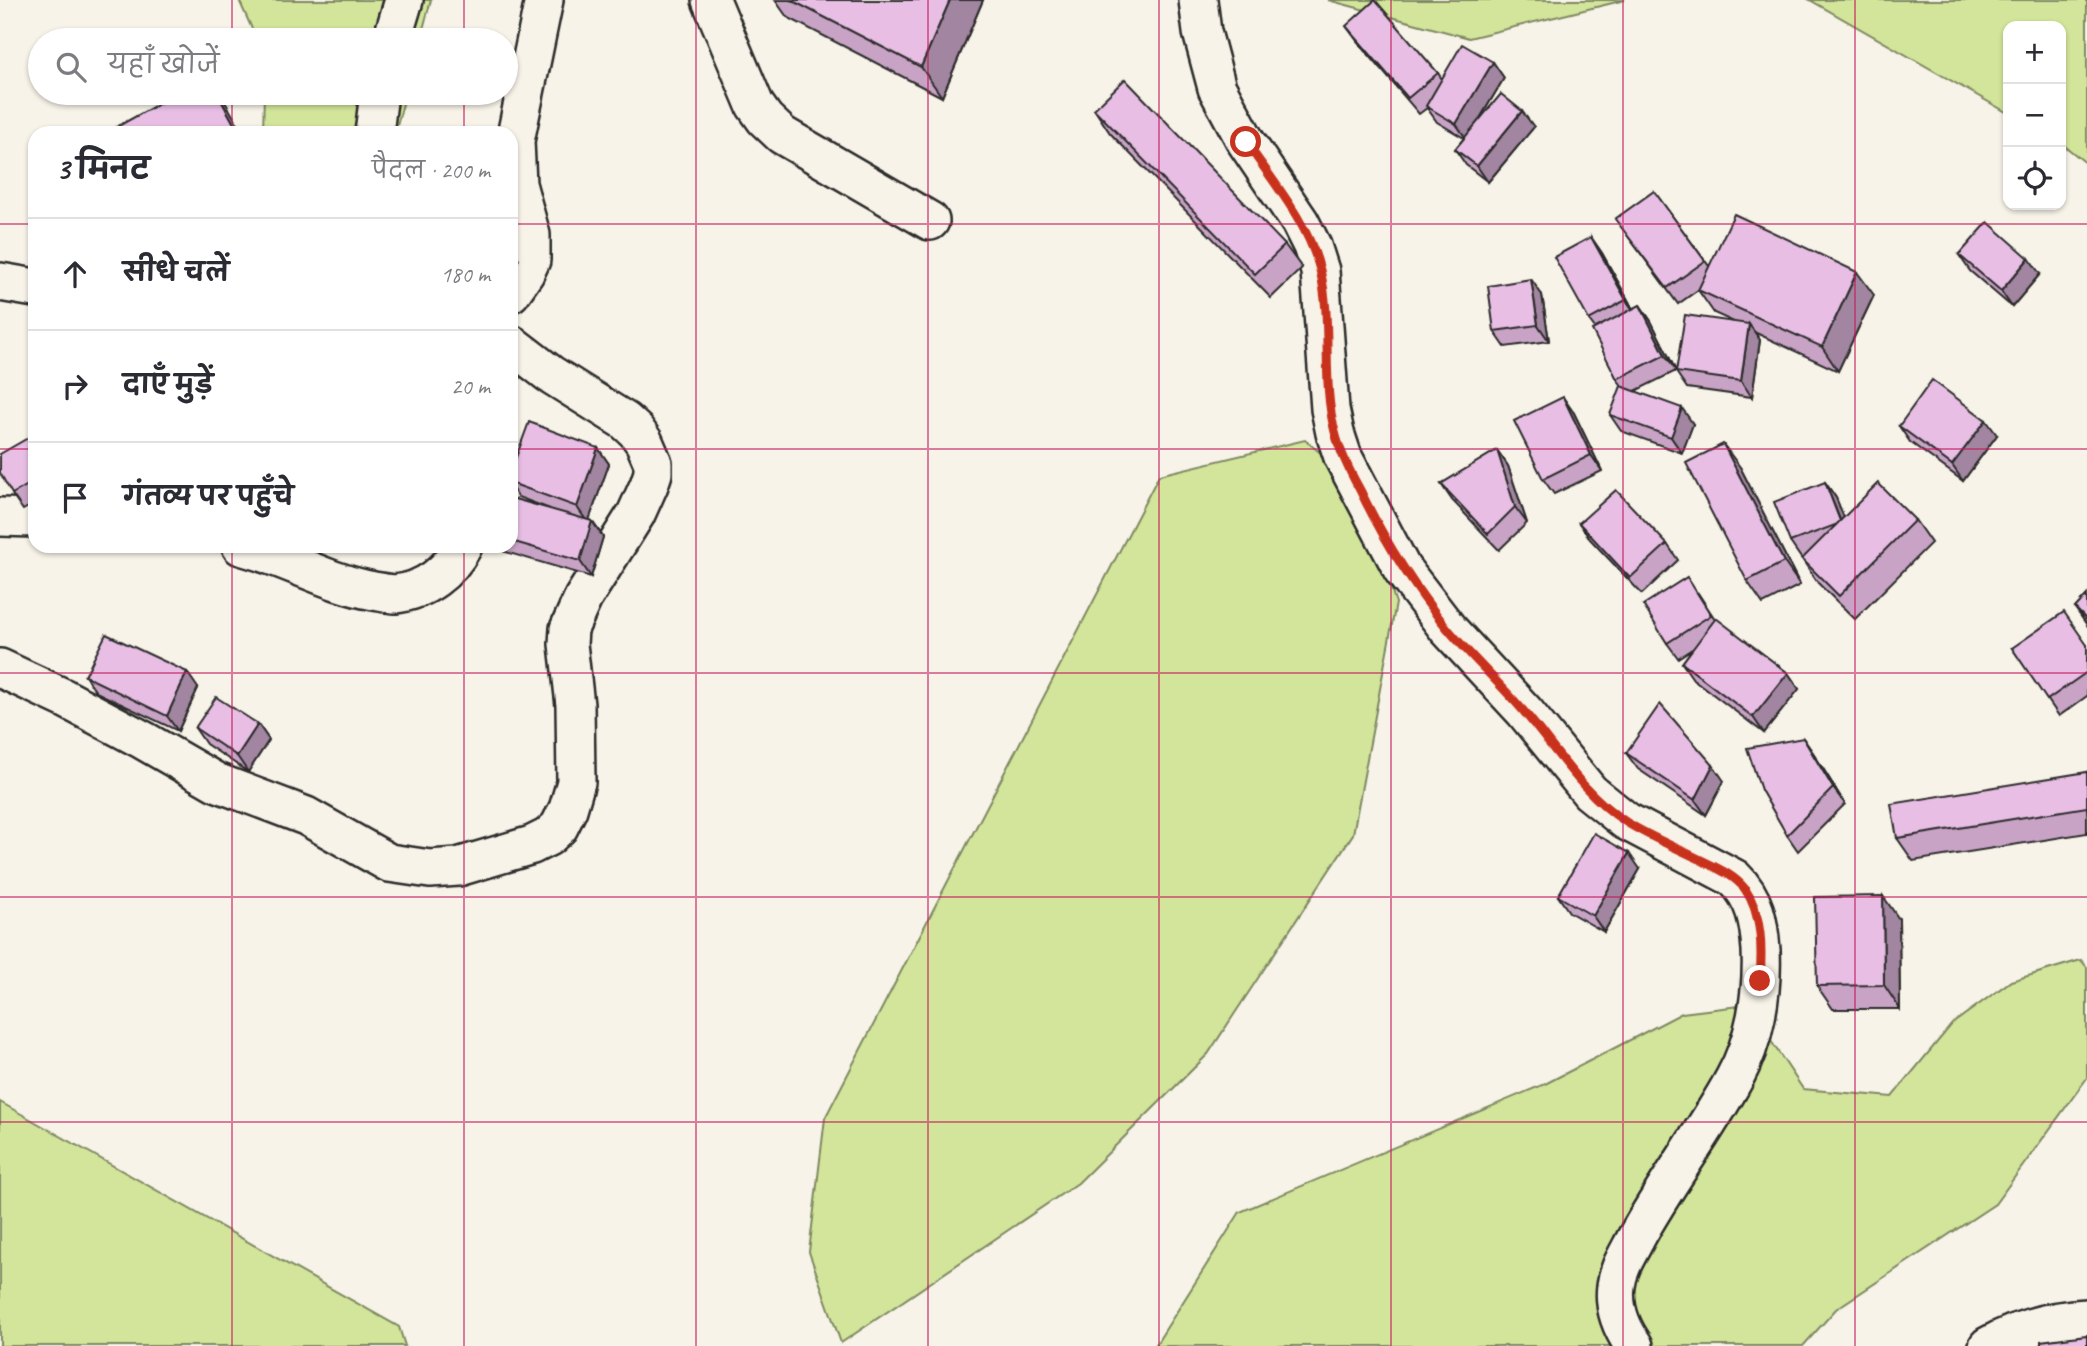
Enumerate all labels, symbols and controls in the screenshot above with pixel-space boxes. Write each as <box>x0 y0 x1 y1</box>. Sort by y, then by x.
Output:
map controls <box>2003 21 2066 210</box>
button: + <box>2003 21 2066 84</box>
search box <box>28 28 518 105</box>
icon: search <box>52 48 90 86</box>
text: यहाँ खोजें <box>108 48 219 81</box>
button: − <box>2003 84 2066 147</box>
route start <box>1230 126 1261 157</box>
button: locate <box>2003 147 2066 210</box>
text: 3 मिनट <box>56 150 150 188</box>
text: पैदल · 200 m <box>372 156 490 185</box>
icon: ahead <box>56 255 94 293</box>
text: सीधे चलें <box>123 256 229 289</box>
text: 180 m <box>441 260 490 289</box>
icon: right <box>56 367 94 405</box>
text: दाएँ मुड़ें <box>123 368 213 401</box>
text: 20 m <box>451 372 490 401</box>
icon: arrive <box>56 479 94 517</box>
text: गंतव्य पर पहुँचे <box>123 480 294 513</box>
route end <box>1744 965 1775 996</box>

